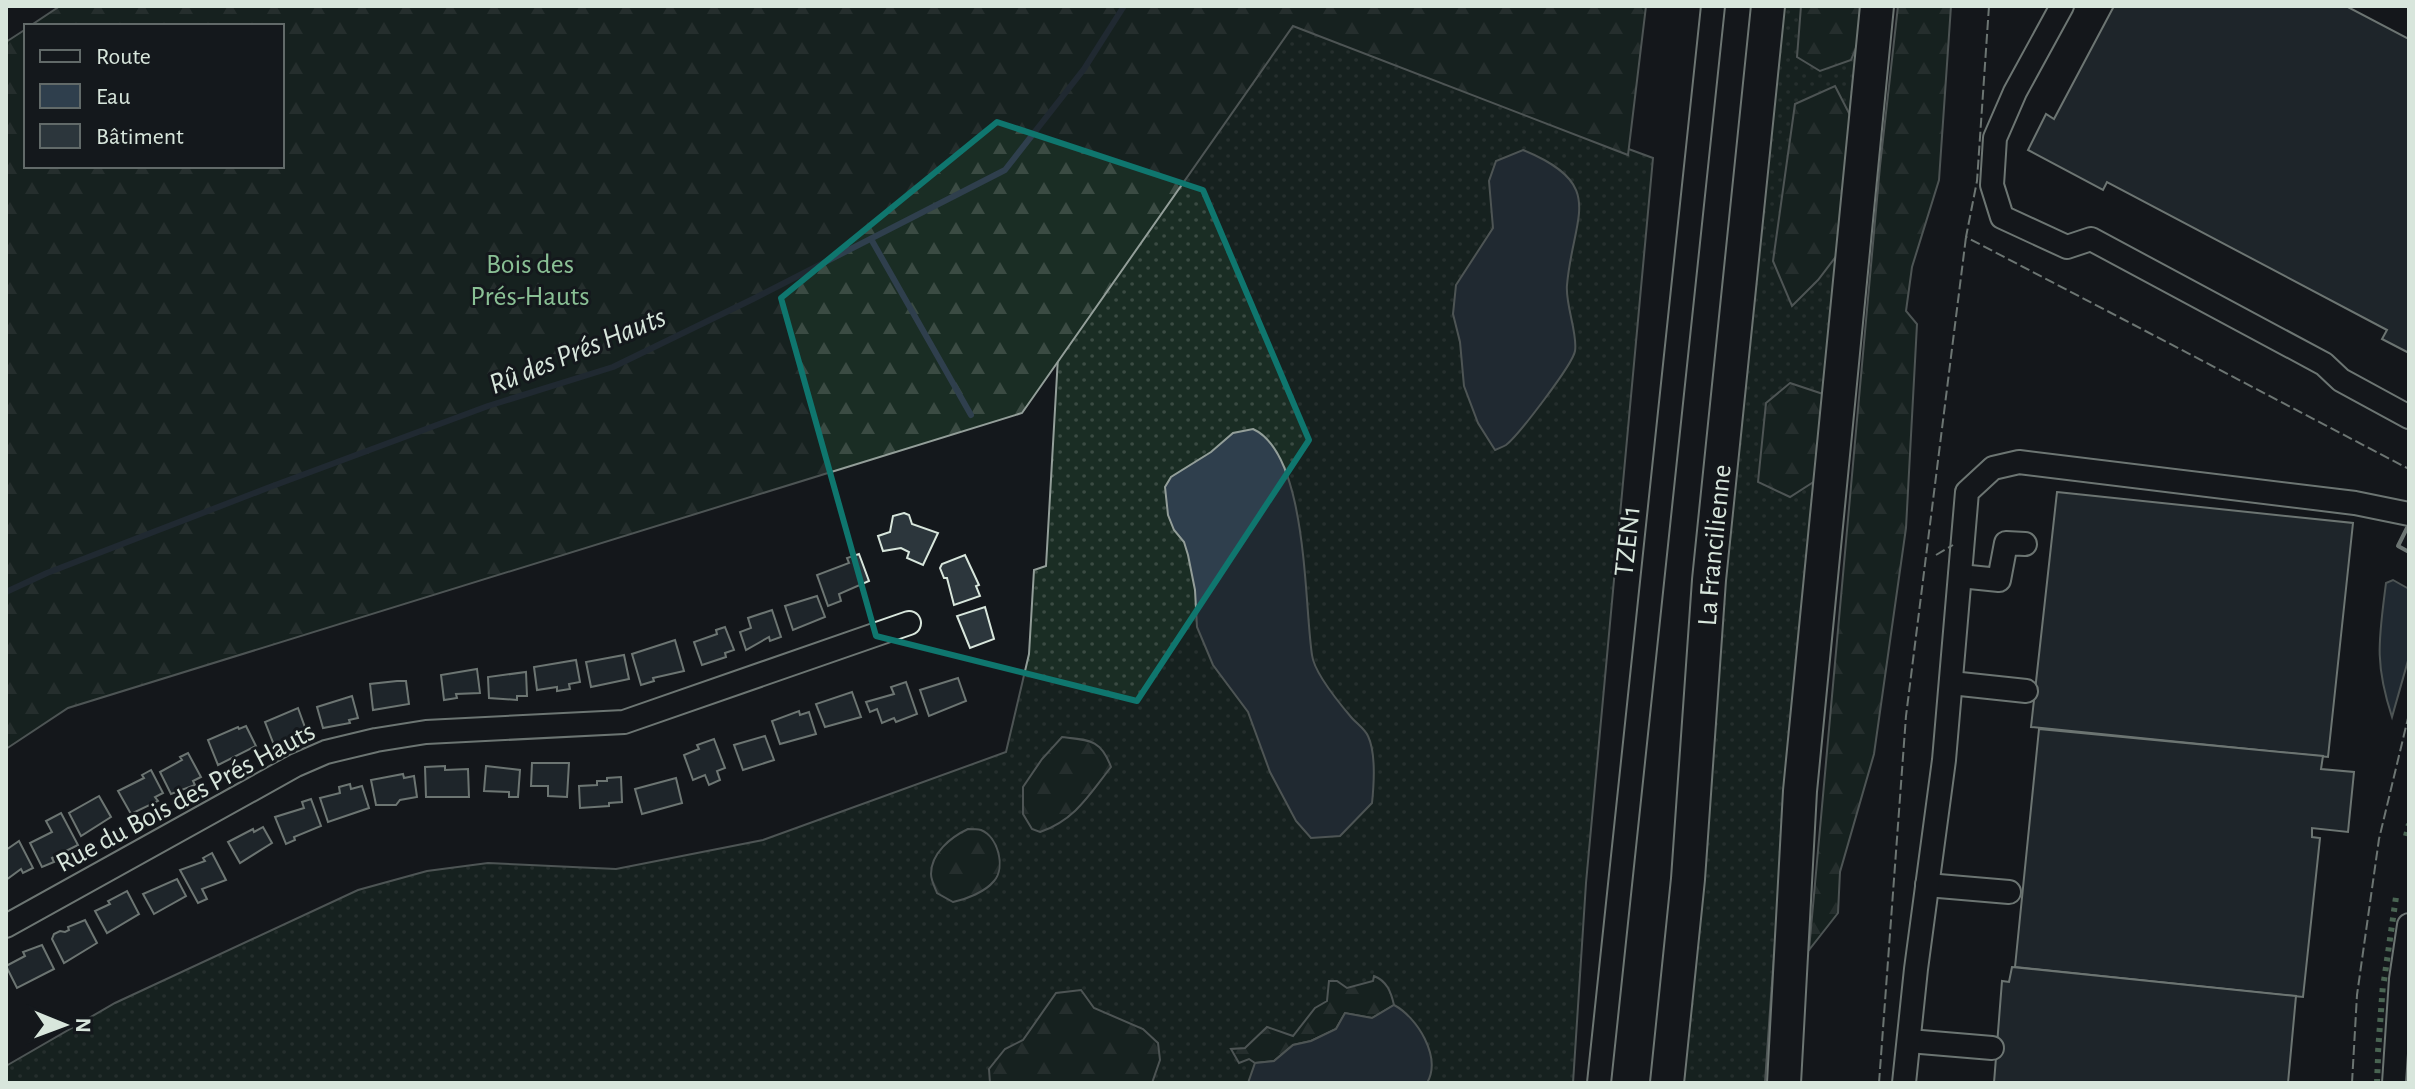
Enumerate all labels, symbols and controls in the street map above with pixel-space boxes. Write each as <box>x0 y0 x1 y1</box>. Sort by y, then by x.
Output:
legend <box>24 24 284 168</box>
text: Route <box>96 45 151 69</box>
text: Eau <box>96 85 130 109</box>
text: Bâtiment <box>96 125 184 149</box>
park label: Bois des Prés-Hauts <box>470 251 590 311</box>
water label: Rû des Prés Hauts <box>485 302 670 400</box>
street label: La Francilienne <box>1694 463 1737 627</box>
street label: TZEN1 <box>1610 505 1646 578</box>
street label: Rue du Bois des Prés Hauts <box>52 718 320 878</box>
north arrow <box>24 985 104 1065</box>
text: N <box>72 1017 94 1033</box>

